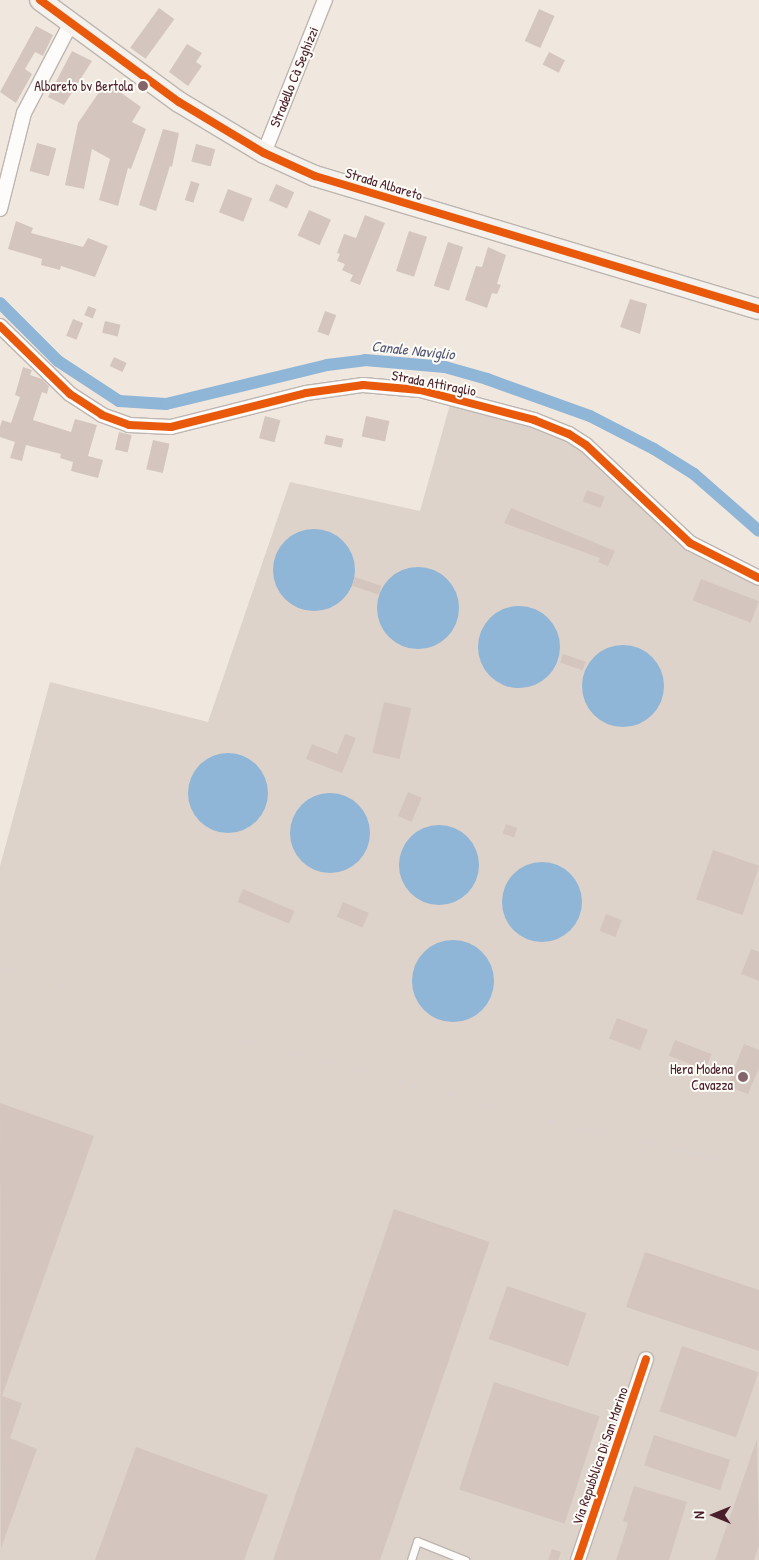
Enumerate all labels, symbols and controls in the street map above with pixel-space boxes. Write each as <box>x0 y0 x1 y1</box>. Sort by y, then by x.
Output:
street label: Stradello Cà Seghizzi <box>266 24 322 130</box>
place label: Albareto bv Bertola <box>34 78 133 94</box>
marker: Albareto bv Bertola <box>137 80 149 92</box>
street label: Strada Albareto <box>344 164 424 204</box>
water label: Canale Naviglio <box>371 337 455 363</box>
street label: Strada Attiraglio <box>390 367 478 399</box>
place label: Hera Modena Cavazza <box>670 1061 733 1094</box>
marker: Hera Modena Cavazza <box>737 1071 749 1083</box>
street label: Via Repubblica Di San Marino <box>569 1385 631 1527</box>
north arrow <box>689 1490 739 1540</box>
text: N <box>689 1511 708 1519</box>

